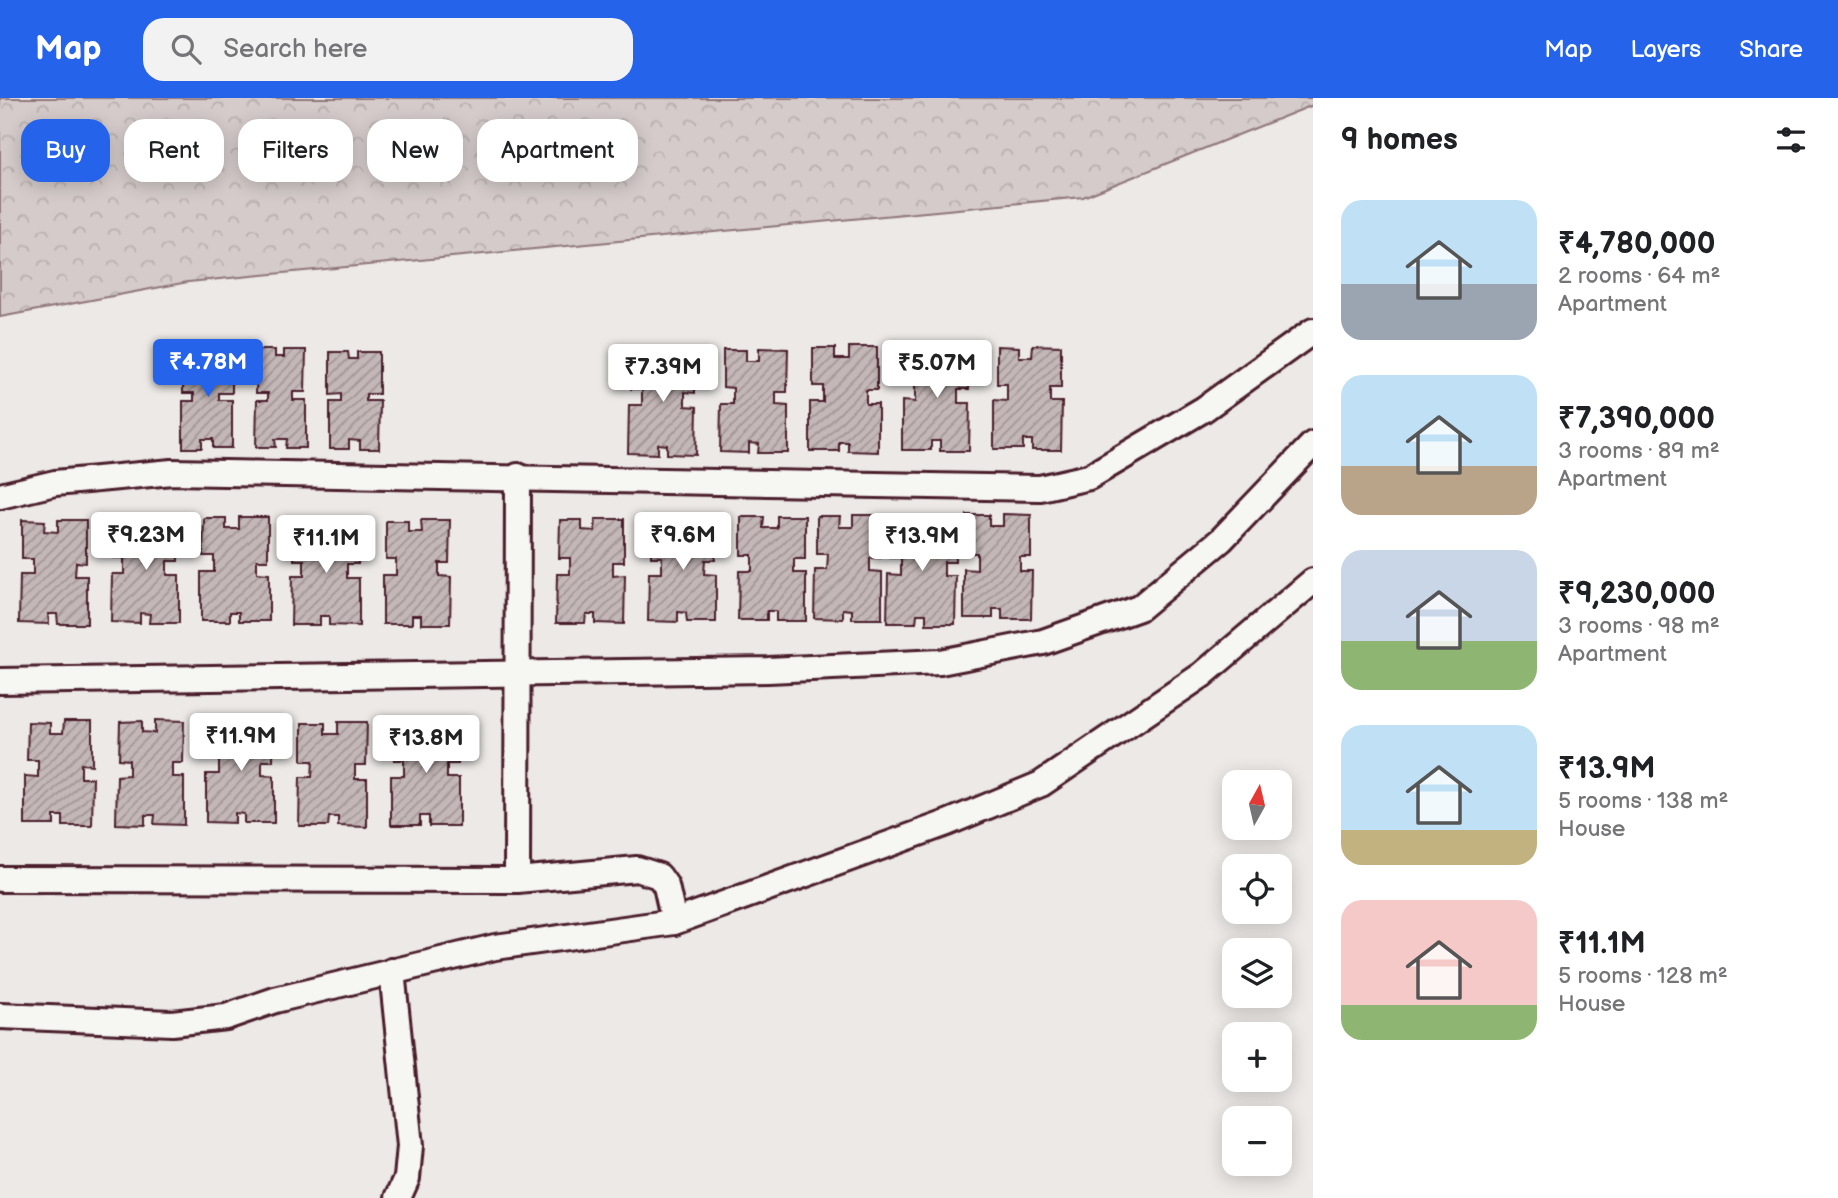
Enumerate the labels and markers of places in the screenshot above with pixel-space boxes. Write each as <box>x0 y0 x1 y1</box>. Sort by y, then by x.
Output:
pin: ₹4.78M <box>151 340 265 399</box>
pin: ₹5.07M <box>880 341 994 400</box>
pin: ₹7.39M <box>606 344 720 404</box>
pin: ₹9.23M <box>89 512 203 572</box>
pin: ₹9.6M <box>634 512 732 572</box>
pin: ₹13.9M <box>865 514 979 573</box>
pin: ₹11.1M <box>269 516 383 575</box>
pin: ₹11.9M <box>184 714 298 773</box>
pin: ₹13.8M <box>369 716 483 775</box>

